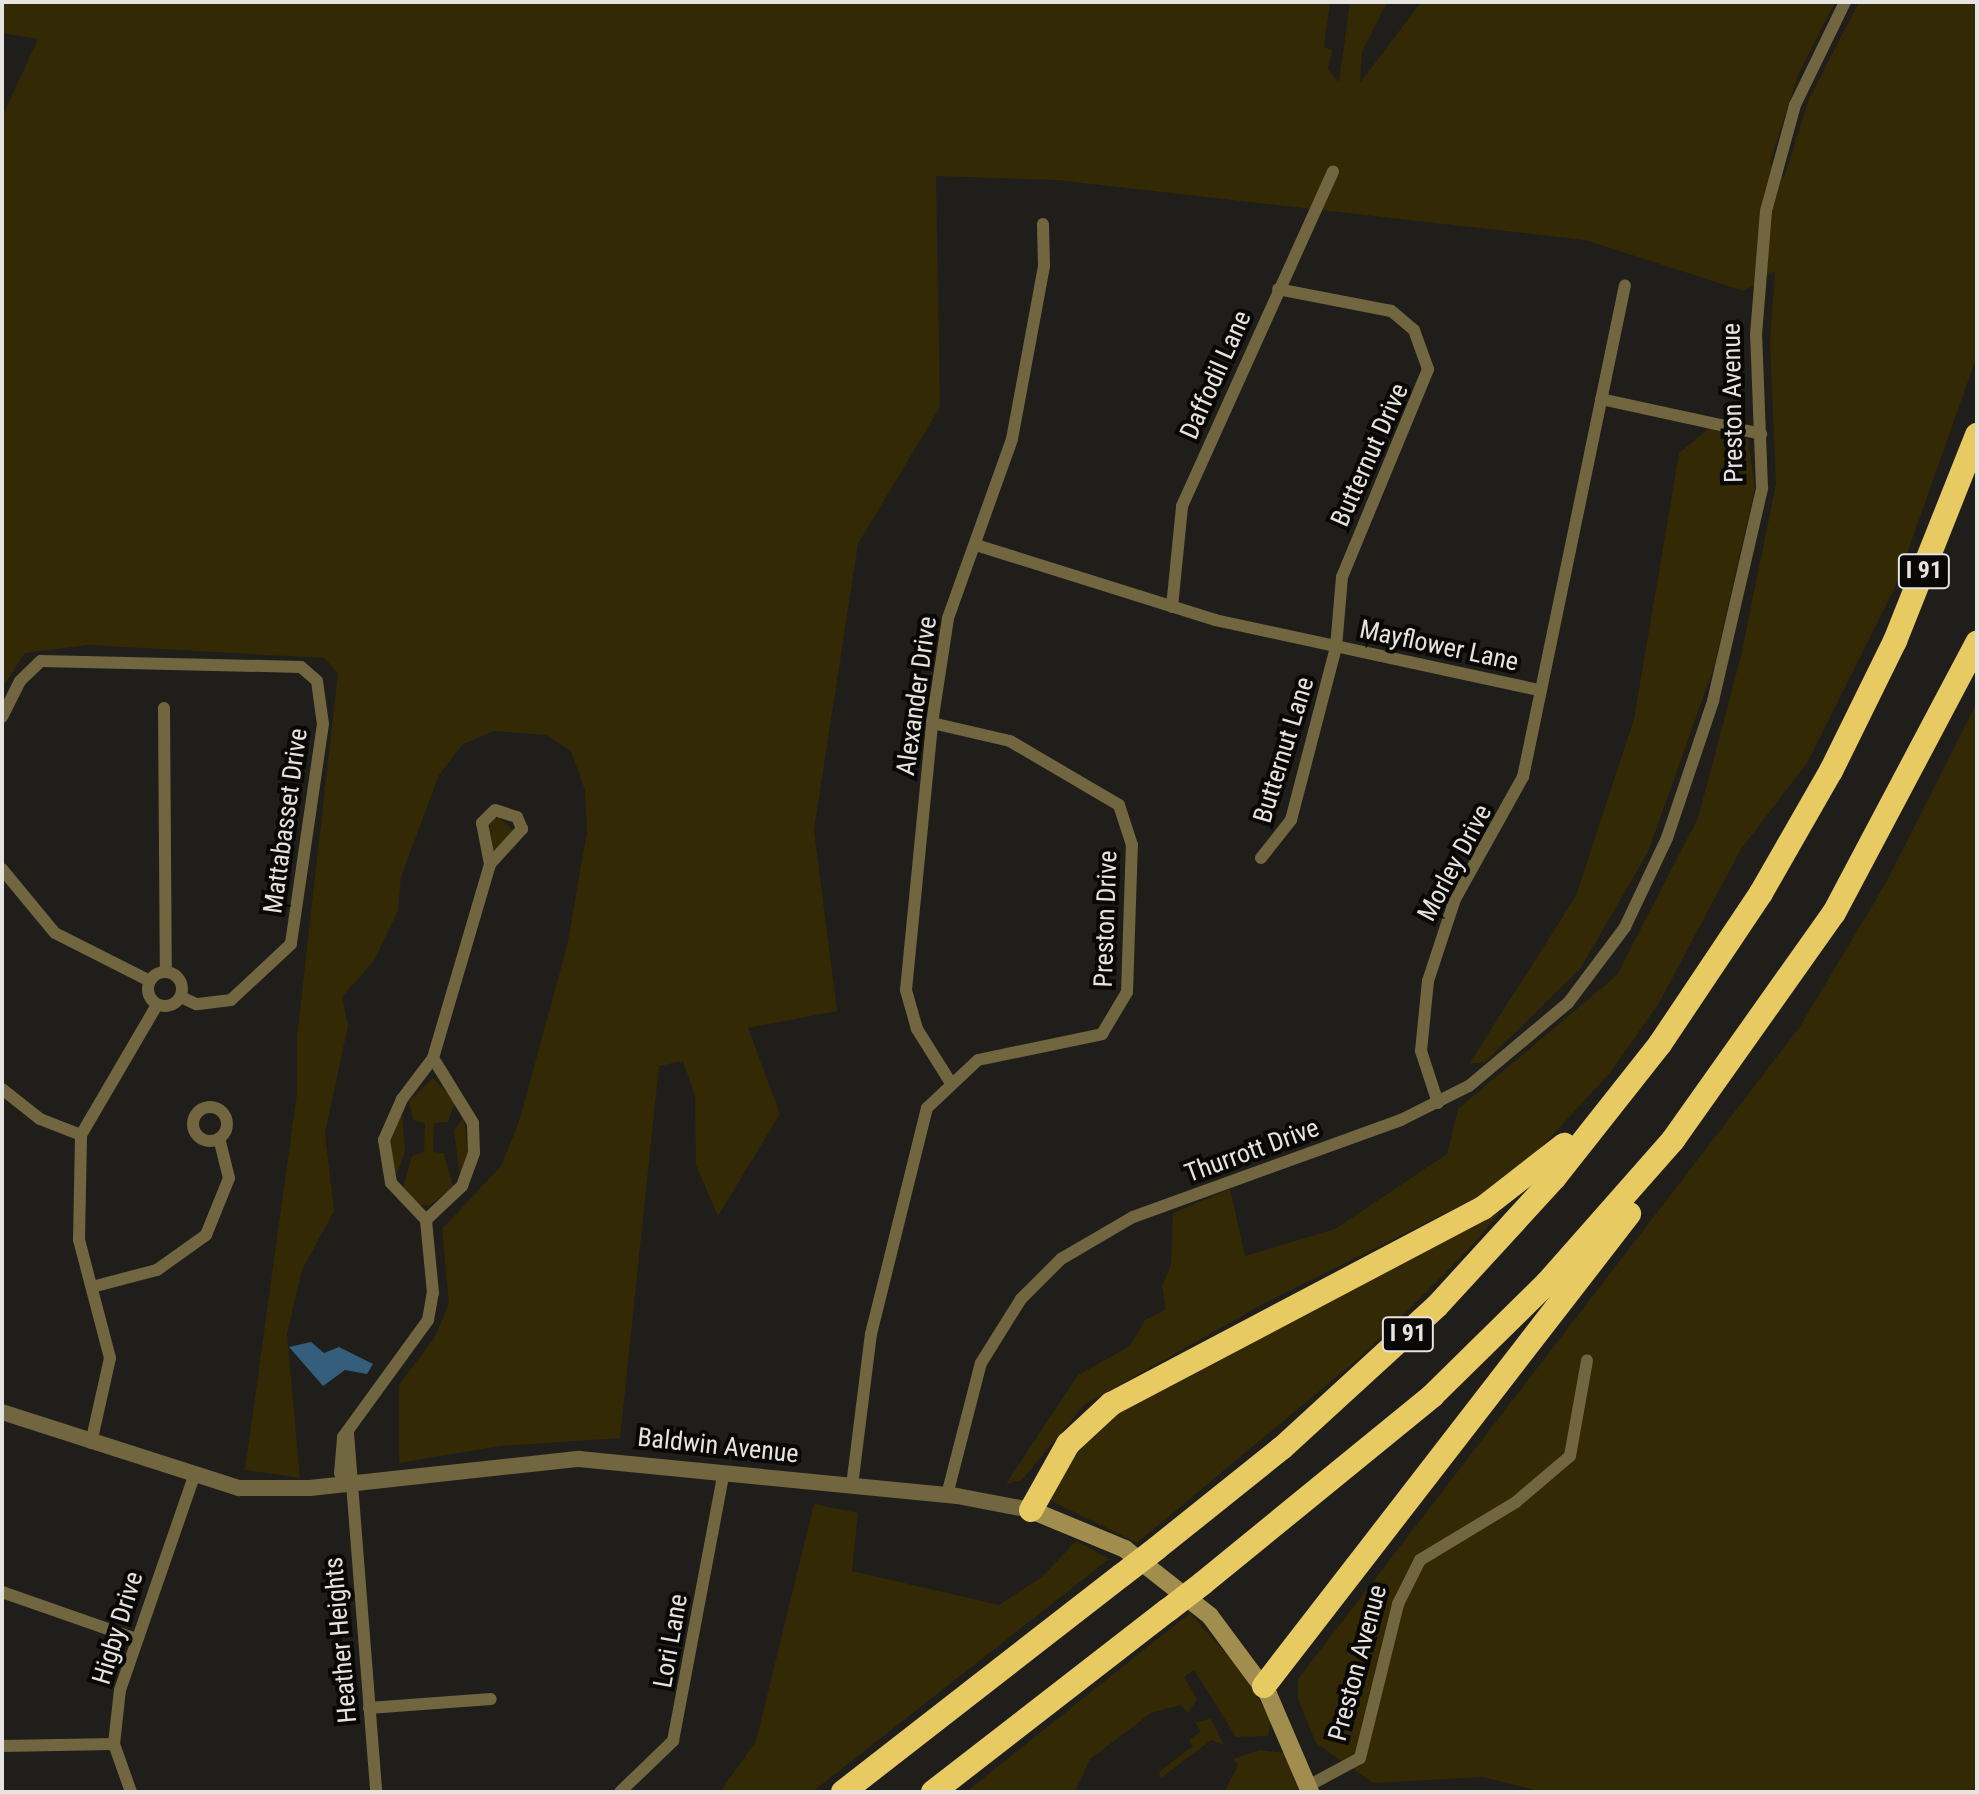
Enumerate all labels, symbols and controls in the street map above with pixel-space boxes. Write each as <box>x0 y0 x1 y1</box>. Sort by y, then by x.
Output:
street label: Daffodil Lane <box>1174 306 1258 444</box>
street label: Preston Avenue <box>1716 323 1750 483</box>
street label: Butternut Drive <box>1325 379 1415 531</box>
road number: I 91 <box>1896 551 1952 591</box>
street label: Alexander Drive <box>890 614 944 778</box>
street label: Mayflower Lane <box>1357 614 1521 678</box>
street label: Butternut Lane <box>1247 673 1321 827</box>
street label: Mattabasset Drive <box>258 726 314 916</box>
street label: Morley Drive <box>1411 799 1499 927</box>
street label: Preston Drive <box>1088 850 1124 988</box>
street label: Thurrott Drive <box>1181 1112 1323 1190</box>
road number: I 91 <box>1380 1314 1436 1354</box>
street label: Baldwin Avenue <box>636 1422 800 1470</box>
street label: Heather Heights <box>318 1556 364 1724</box>
street label: Higby Drive <box>86 1568 150 1688</box>
street label: Preston Avenue <box>1322 1582 1394 1744</box>
street label: Lori Lane <box>647 1592 695 1690</box>

